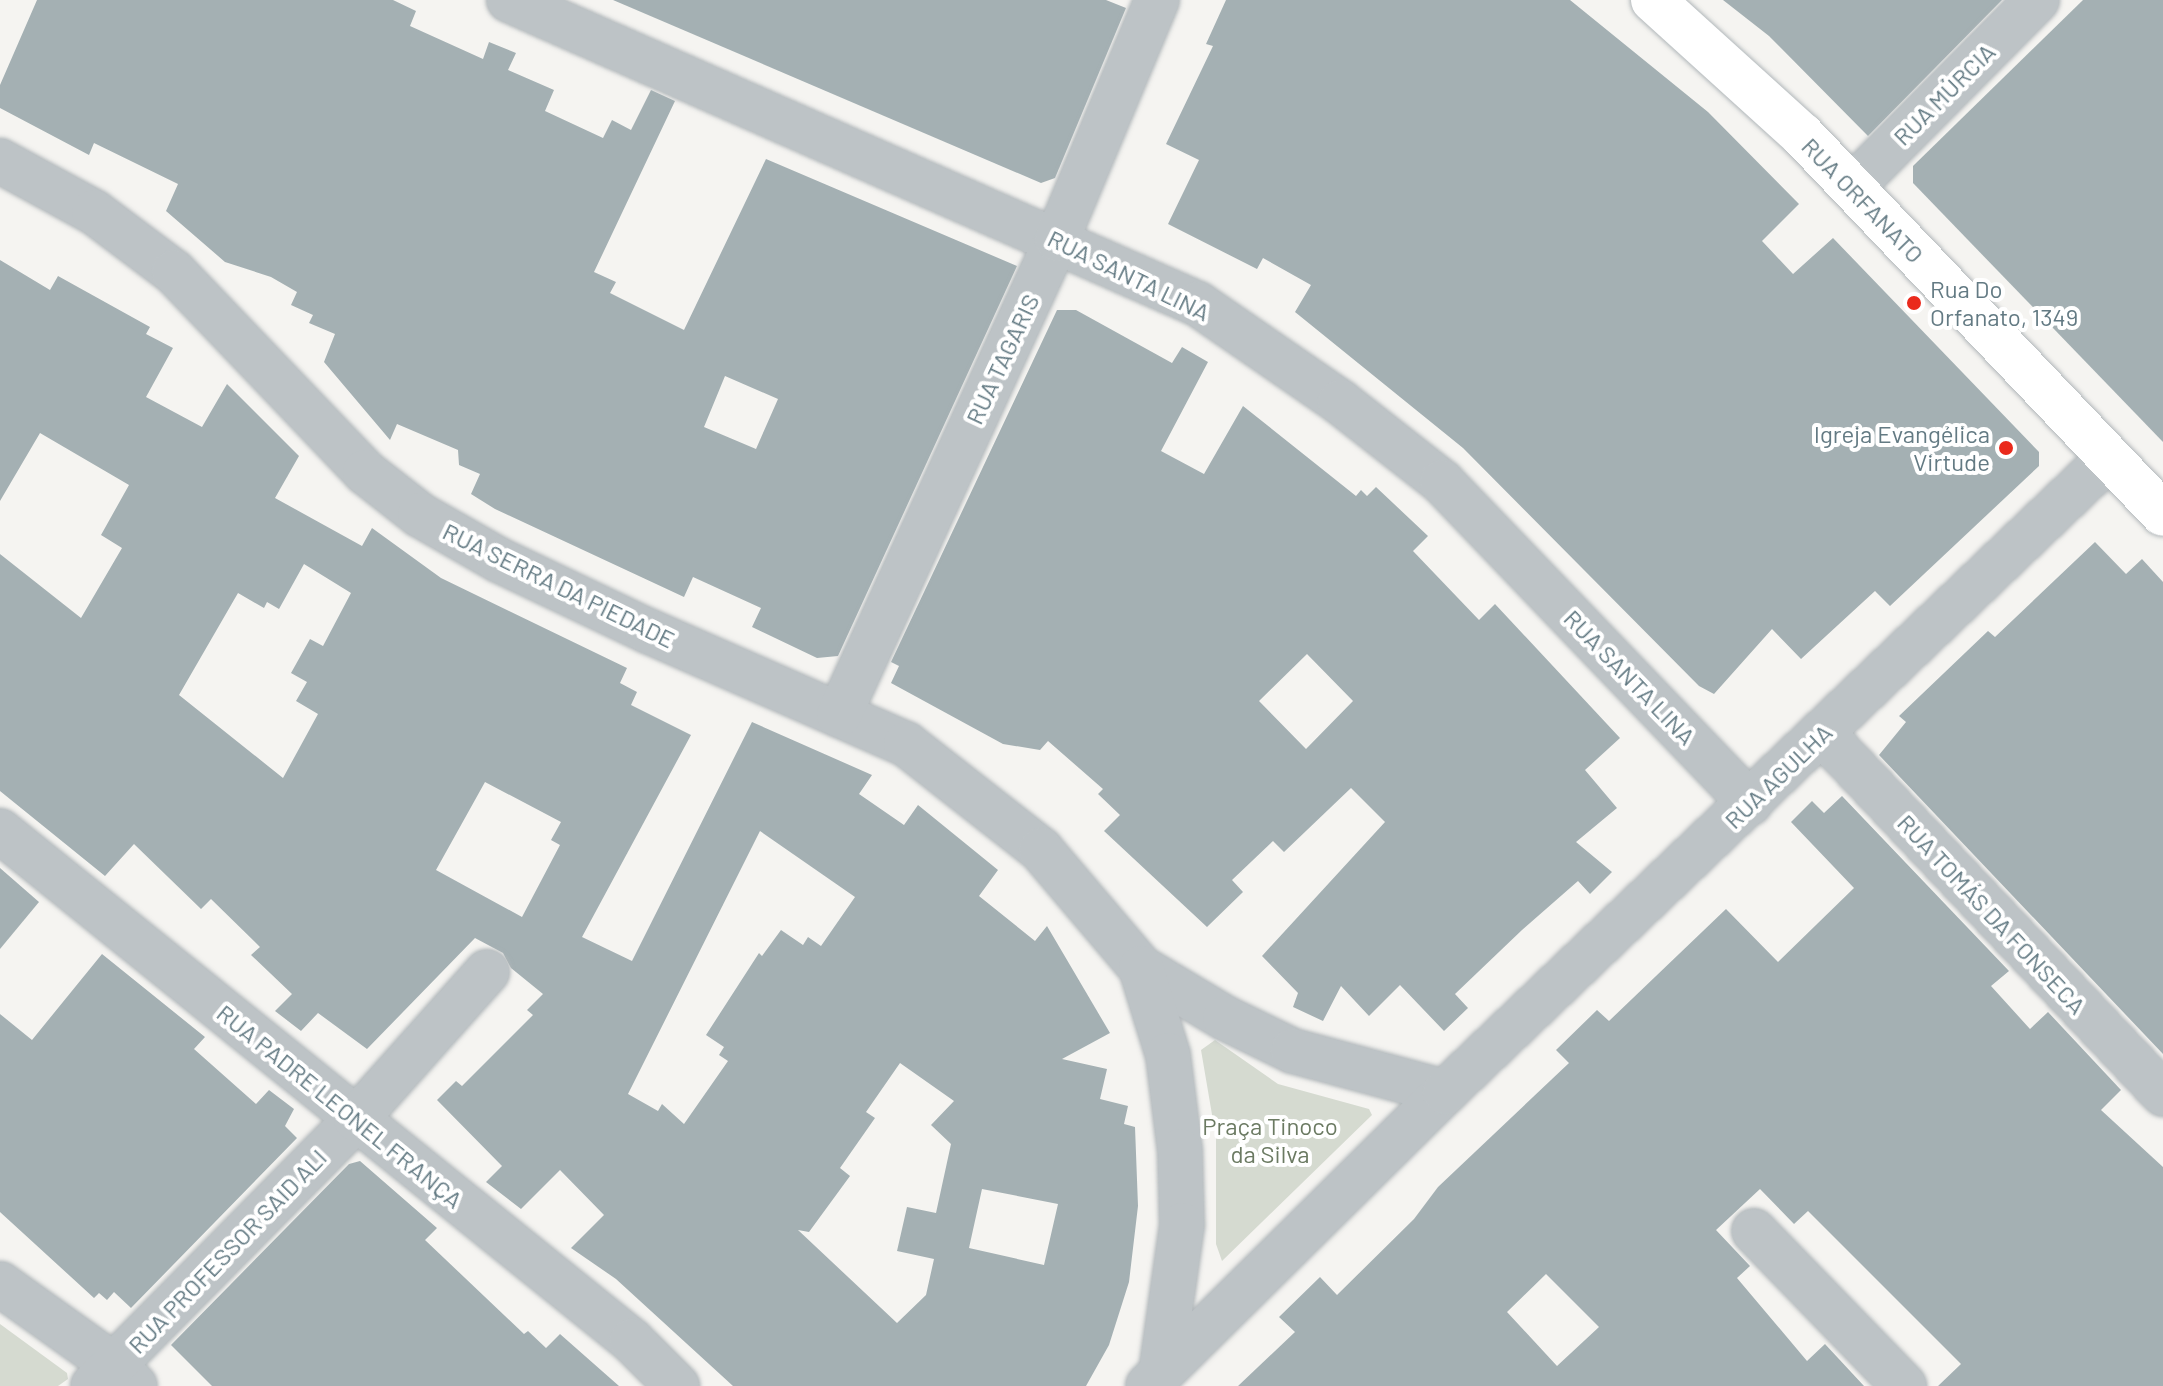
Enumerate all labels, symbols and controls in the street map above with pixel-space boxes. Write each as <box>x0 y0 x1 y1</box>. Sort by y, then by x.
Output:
street label: RUA MÚRCIA <box>1887 37 2001 151</box>
street label: RUA ORFANATO <box>1796 131 1930 269</box>
street label: RUA SANTA LINA <box>1043 223 1215 327</box>
place label: Rua Do Orfanato, 1349 <box>1930 275 2078 331</box>
street label: RUA TAGARIS <box>959 289 1045 429</box>
marker: Rua Do Orfanato, 1349 <box>1905 294 1923 312</box>
place label: Igreja Evangélica Virtude <box>1814 420 1990 476</box>
marker: Igreja Evangélica Virtude <box>1997 439 2015 457</box>
street label: RUA SERRA DA PIEDADE <box>438 516 680 654</box>
street label: RUA SANTA LINA <box>1558 603 1702 751</box>
street label: RUA AGULHA <box>1718 718 1838 834</box>
street label: RUA TOMÁS DA FONSECA <box>1892 808 2092 1020</box>
street label: RUA PADRE LEONEL FRANÇA <box>211 998 469 1214</box>
park label: Praça Tinoco da Silva <box>1202 1112 1338 1168</box>
street label: RUA PROFESSOR SAID ALI <box>122 1143 332 1359</box>

